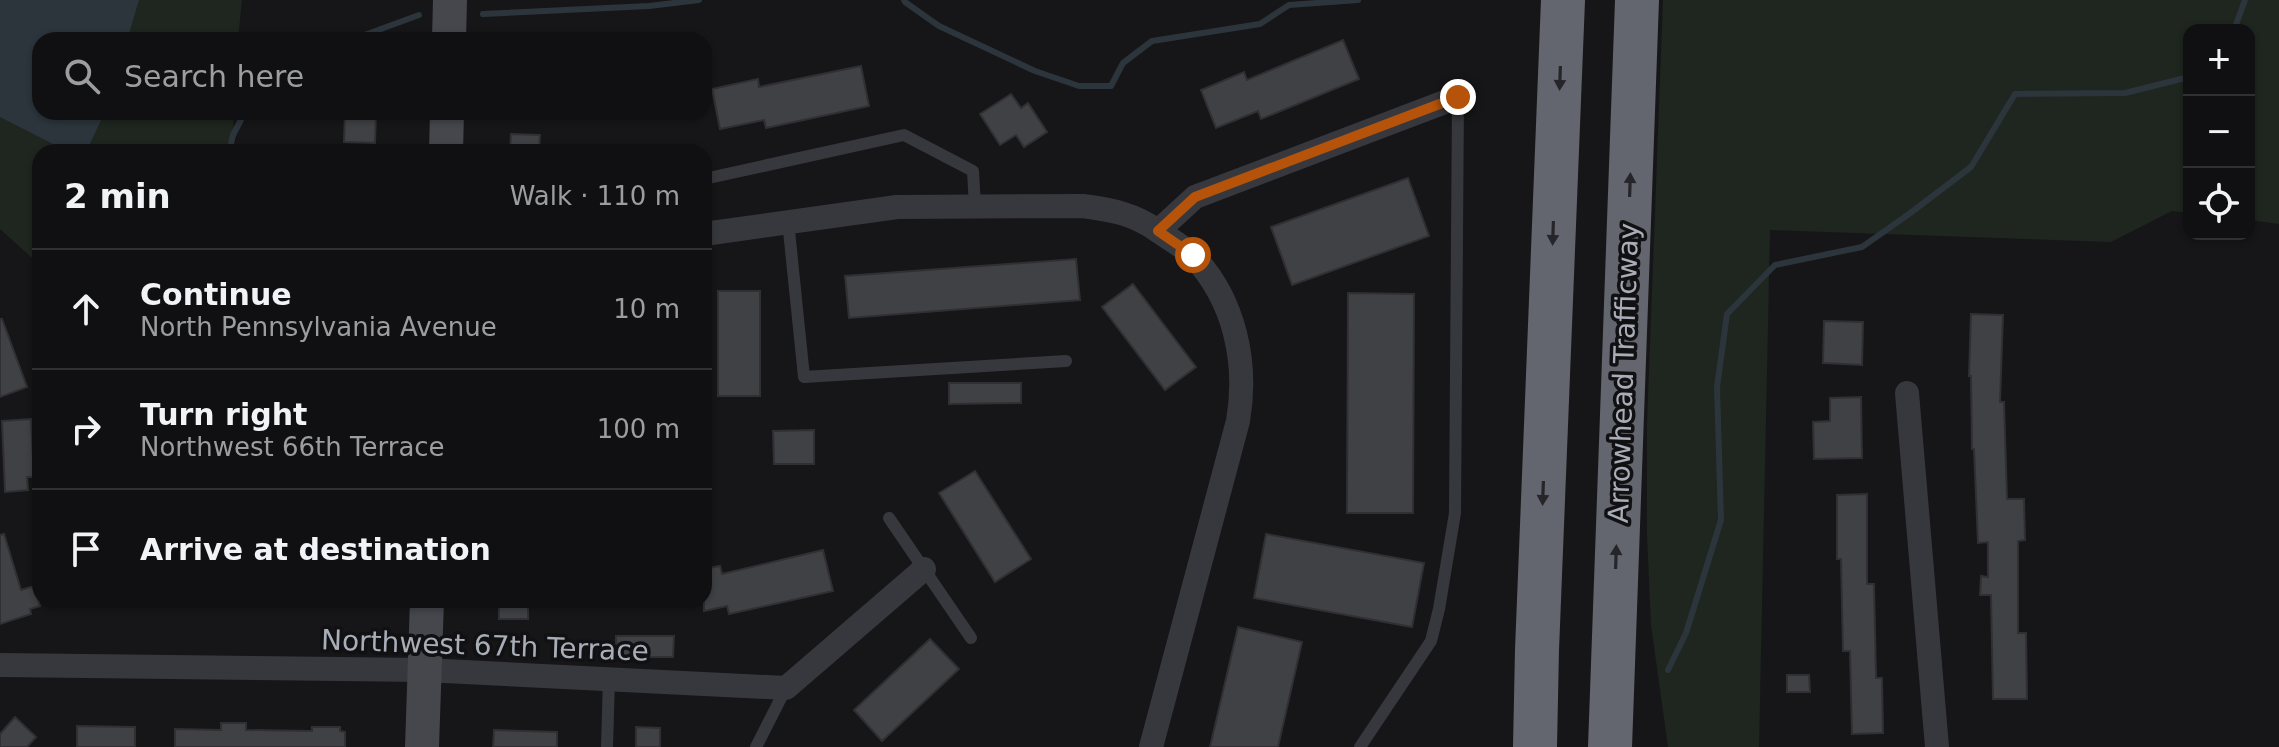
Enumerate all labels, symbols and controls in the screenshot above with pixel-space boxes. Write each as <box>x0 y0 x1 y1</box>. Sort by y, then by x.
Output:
map controls <box>2183 24 2255 240</box>
button: + <box>2183 24 2255 96</box>
search box <box>32 32 712 120</box>
icon: search <box>60 54 104 98</box>
text: Search here <box>124 59 304 94</box>
one-way arrow <box>1553 66 1566 91</box>
route end <box>1440 79 1476 115</box>
button: − <box>2183 96 2255 168</box>
button: locate <box>2183 168 2255 240</box>
one-way arrow <box>1624 172 1637 197</box>
text: 2 min <box>64 176 171 216</box>
text: Walk · 110 m <box>510 181 680 211</box>
one-way arrow <box>1547 221 1560 246</box>
street label: Arrowhead Trafficway <box>1602 222 1645 524</box>
route start <box>1175 237 1211 273</box>
text: Continue <box>140 277 292 312</box>
icon: ahead <box>64 287 108 331</box>
text: 10 m <box>613 294 680 324</box>
text: North Pennsylvania Avenue <box>140 312 497 342</box>
text: Turn right <box>140 397 307 432</box>
icon: right <box>64 407 108 451</box>
text: 100 m <box>597 414 680 444</box>
text: Northwest 66th Terrace <box>140 432 445 462</box>
one-way arrow <box>1537 481 1550 506</box>
icon: arrive <box>64 527 108 571</box>
text: Arrive at destination <box>140 532 491 567</box>
one-way arrow <box>1610 544 1623 569</box>
street label: Northwest 67th Terrace <box>320 623 649 668</box>

